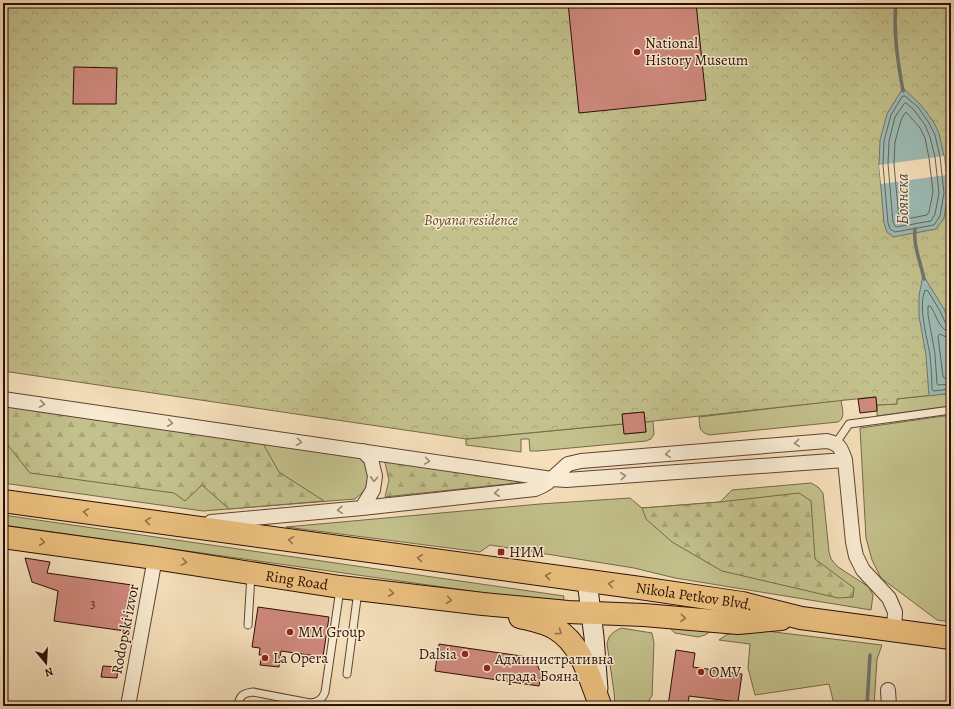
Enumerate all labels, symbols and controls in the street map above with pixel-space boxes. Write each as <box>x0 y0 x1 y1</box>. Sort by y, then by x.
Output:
place label: National History Museum <box>645 33 749 70</box>
marker: National History Museum <box>632 47 642 57</box>
water label: Боянска <box>892 173 914 225</box>
park label: Boyana residence <box>424 210 519 230</box>
one-way arrow <box>39 399 45 408</box>
one-way arrow <box>167 418 173 427</box>
one-way arrow <box>296 437 302 446</box>
one-way arrow <box>794 438 800 447</box>
one-way arrow <box>665 449 671 458</box>
one-way arrow <box>424 456 431 464</box>
one-way arrow <box>620 472 626 481</box>
one-way arrow <box>369 476 378 483</box>
one-way arrow <box>494 488 500 497</box>
one-way arrow <box>337 505 343 514</box>
one-way arrow <box>83 508 89 517</box>
one-way arrow <box>145 517 151 526</box>
one-way arrow <box>288 536 294 545</box>
one-way arrow <box>39 537 45 546</box>
place label: НИМ <box>509 542 544 562</box>
marker: НИМ <box>496 547 506 557</box>
one-way arrow <box>417 554 423 563</box>
one-way arrow <box>181 558 187 566</box>
street label: Ring Road <box>264 565 331 595</box>
one-way arrow <box>545 572 551 581</box>
street label: Nikola Petkov Blvd. <box>635 578 755 615</box>
one-way arrow <box>608 580 614 589</box>
street label: Rodopski izvor <box>106 582 144 676</box>
one-way arrow <box>388 588 394 597</box>
house number: 3 <box>90 595 96 612</box>
one-way arrow <box>446 595 452 604</box>
one-way arrow <box>680 614 686 623</box>
place label: MM Group <box>298 622 365 642</box>
marker: MM Group <box>285 627 295 637</box>
one-way arrow <box>554 627 561 634</box>
north arrow <box>26 643 66 683</box>
place label: Dalsia <box>419 644 457 664</box>
place label: La Opera <box>273 648 328 668</box>
marker: Dalsia <box>460 649 470 659</box>
place label: Административна сграда Бояна <box>494 649 614 686</box>
marker: La Opera <box>260 653 270 663</box>
place label: OMV <box>709 662 742 682</box>
marker: Административна сграда Бояна <box>482 663 492 673</box>
text: N <box>43 664 55 680</box>
marker: OMV <box>696 667 706 677</box>

